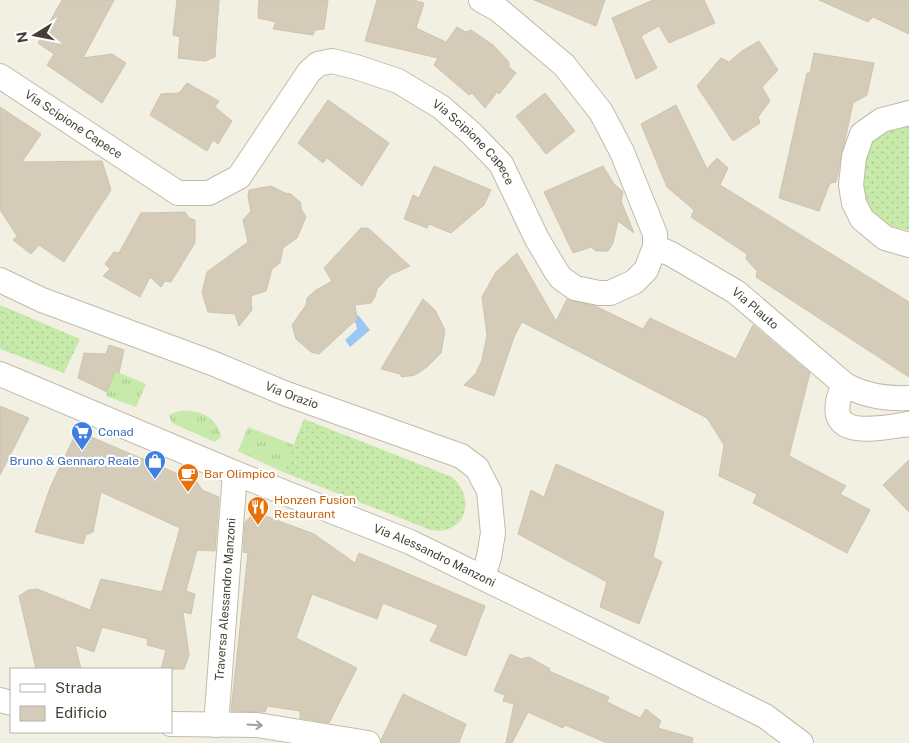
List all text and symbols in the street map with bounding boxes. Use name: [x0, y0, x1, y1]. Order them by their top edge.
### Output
north arrow: [10, 10, 60, 60]
text: N: [13, 30, 31, 44]
street label: Via Scipione Capece: [22, 87, 125, 162]
street label: Via Scipione Capece: [430, 96, 517, 187]
street label: Via Plauto: [729, 285, 782, 332]
street label: Via Orazio: [263, 379, 321, 412]
supermarket icon: Conad: [70, 420, 94, 451]
place label: Conad: [98, 425, 134, 439]
shop icon: Bruno & Gennaro Reale: [143, 449, 167, 480]
place label: Bruno & Gennaro Reale: [10, 454, 139, 468]
cafe icon: Bar Olimpico: [176, 462, 200, 493]
place label: Bar Olimpico: [204, 467, 276, 481]
place label: Honzen Fusion Restaurant: [274, 493, 356, 521]
restaurant icon: Honzen Fusion Restaurant: [246, 495, 270, 526]
street label: Traversa Alessandro Manzoni: [212, 517, 239, 681]
street label: Via Alessandro Manzoni: [371, 521, 498, 590]
legend: [10, 668, 172, 733]
text: Strada: [55, 679, 102, 696]
text: Edificio: [55, 704, 107, 721]
one-way arrow: [247, 721, 263, 730]

